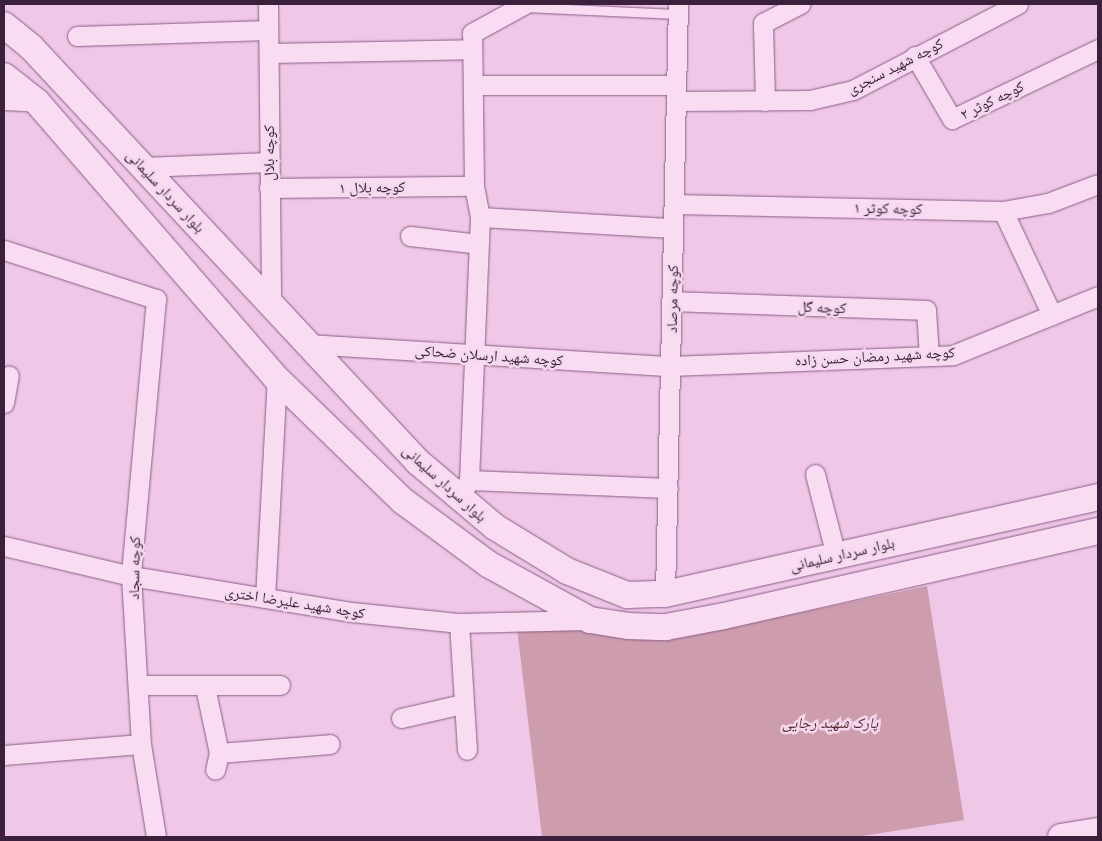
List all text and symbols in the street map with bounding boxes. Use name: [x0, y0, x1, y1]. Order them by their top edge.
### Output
street label: کوچه شهید سنجری: [844, 34, 946, 98]
street label: کوچه کوثر ۲: [957, 77, 1027, 123]
street label: کوچه بلال: [260, 125, 278, 181]
street label: بلوار سردار سلیمانی: [123, 146, 209, 236]
street label: کوچه بلال ۱: [339, 177, 405, 197]
street label: کوچه کوثر ۱: [854, 198, 922, 218]
street label: کوچه مرصاد: [662, 265, 682, 333]
street label: کوچه گل: [797, 297, 847, 317]
street label: کوچه شهید ارسلان ضحاکی: [414, 341, 564, 369]
street label: کوچه شهید رمضان حسن زاده: [795, 343, 955, 369]
street label: بلوار سردار سلیمانی: [399, 441, 491, 525]
street label: بلوار سردار سلیمانی: [788, 533, 896, 575]
street label: کوچه سجاد: [124, 536, 144, 600]
street label: کوچه شهید علیرضا اختری: [224, 582, 366, 622]
park label: پارک شهید رجایی: [782, 714, 878, 732]

